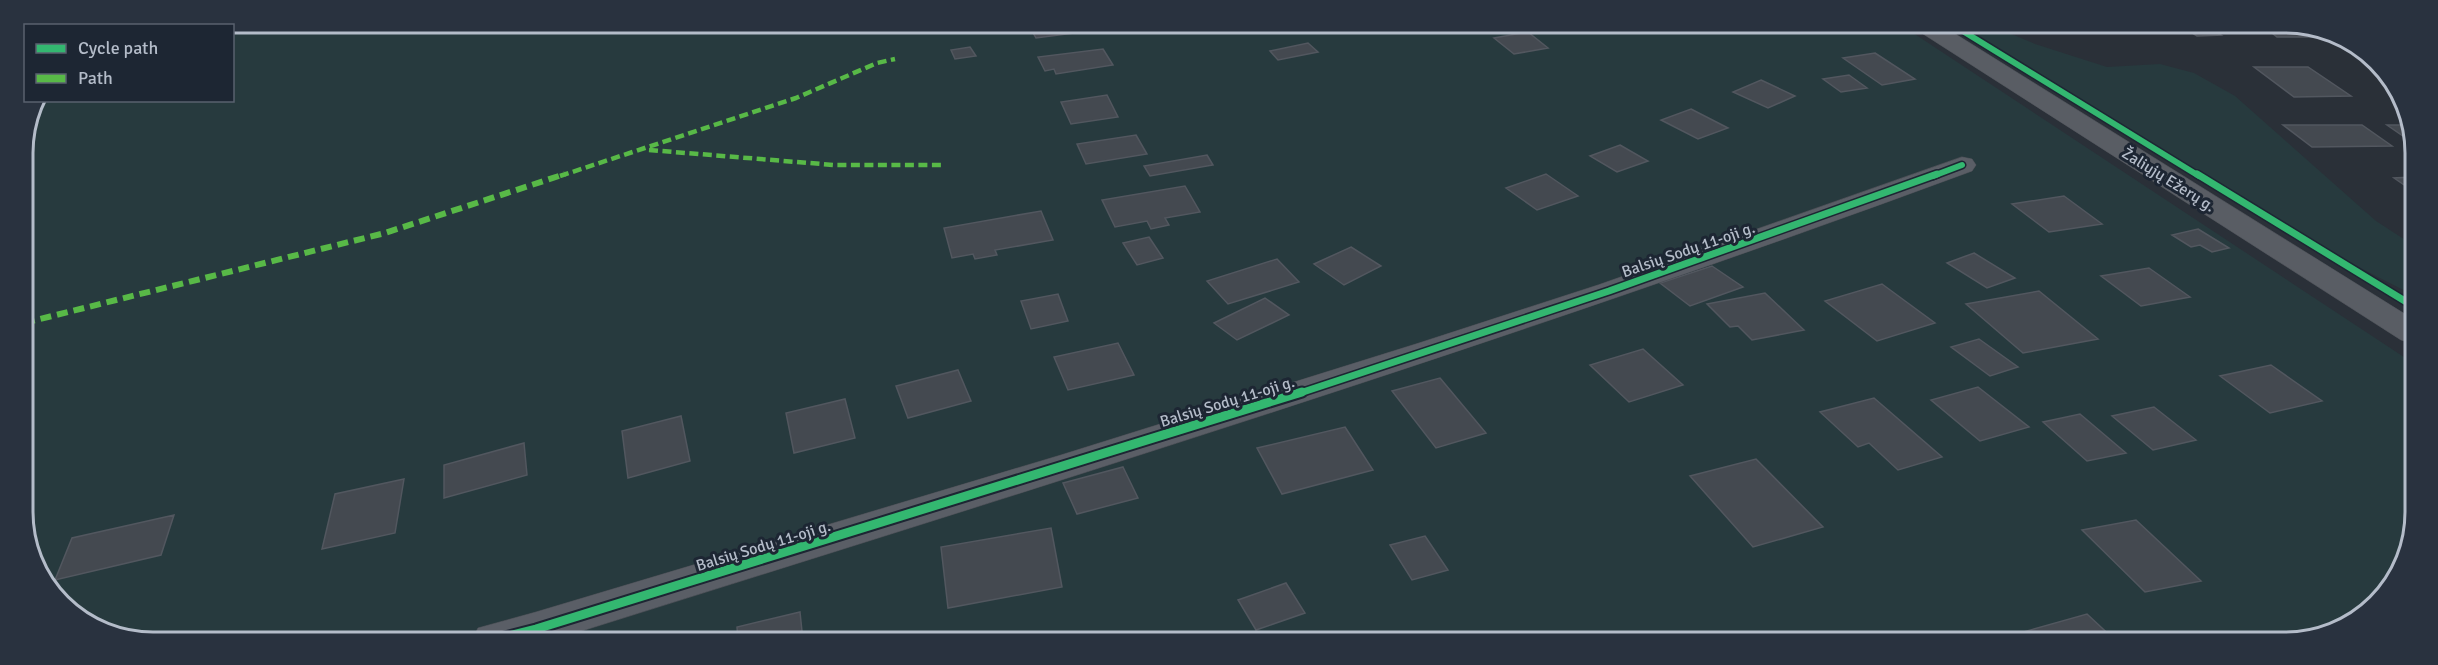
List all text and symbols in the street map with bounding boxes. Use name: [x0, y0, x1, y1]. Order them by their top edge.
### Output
legend: [24, 24, 234, 102]
text: Cycle path: [78, 37, 158, 59]
text: Path: [78, 67, 113, 89]
street label: Žaliųjų Ežerų g.: [2118, 143, 2219, 216]
street label: Balsių Sodų 11-oji g.: [1619, 218, 1758, 282]
street label: Balsių Sodų 11-oji g.: [1158, 372, 1297, 432]
street label: Balsių Sodų 11-oji g.: [694, 516, 833, 576]

